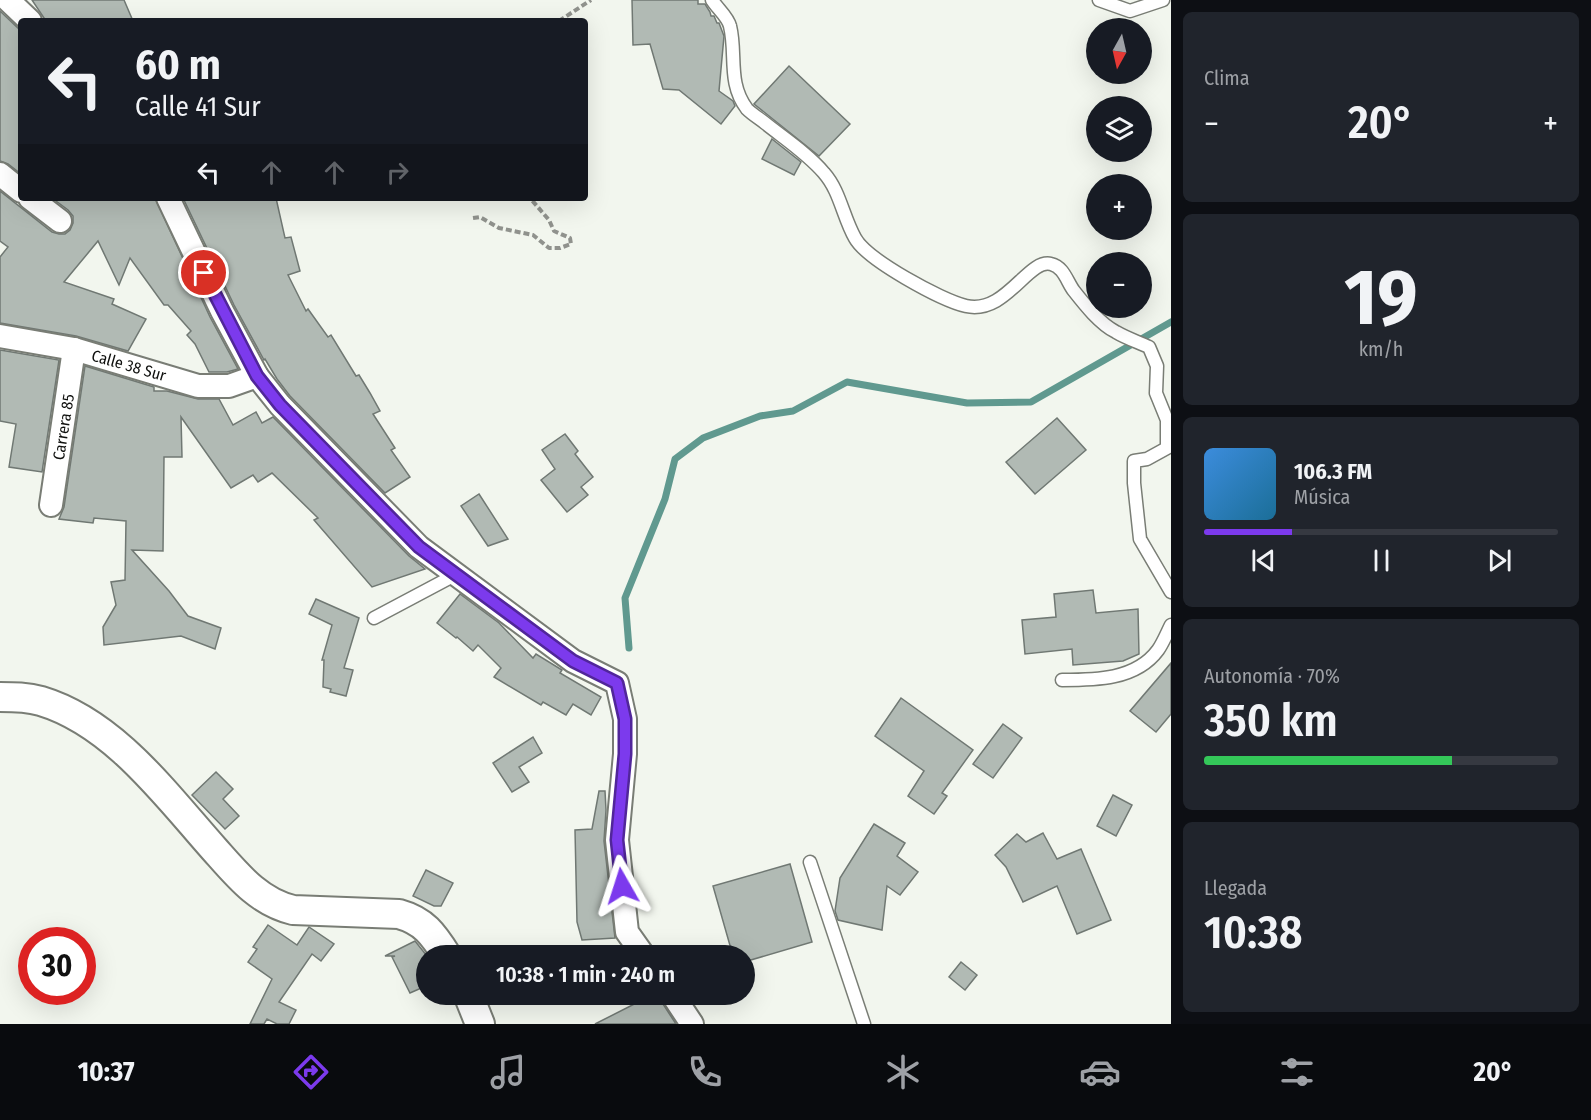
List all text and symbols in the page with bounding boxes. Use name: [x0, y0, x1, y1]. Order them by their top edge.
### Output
north arrow: [1086, 18, 1152, 84]
map controls: [1086, 18, 1152, 318]
text: 60 m: [135, 40, 221, 90]
icon: left: [36, 42, 114, 120]
text: Clima: [1204, 66, 1249, 90]
text: Calle 41 Sur: [135, 91, 261, 123]
button: layers: [1086, 96, 1152, 162]
text: 20°: [1348, 96, 1414, 150]
text: −: [1204, 104, 1219, 144]
text: +: [1543, 104, 1558, 144]
icon: left: [192, 156, 225, 189]
icon: ahead: [255, 156, 288, 189]
icon: ahead: [318, 156, 351, 189]
icon: right: [381, 156, 414, 189]
button: +: [1086, 174, 1152, 240]
pin: [178, 247, 229, 298]
text: 19: [1344, 251, 1418, 345]
button: −: [1086, 252, 1152, 318]
icon: arrive: [187, 256, 220, 289]
text: km/h: [1359, 337, 1403, 361]
street label: Calle 38 Sur: [89, 346, 169, 385]
street label: Carrera 85: [49, 393, 78, 461]
text: 106.3 FM: [1294, 458, 1372, 485]
text: Música: [1294, 485, 1350, 509]
icon: previous: [1247, 544, 1280, 577]
icon: pause: [1365, 544, 1398, 577]
icon: next: [1483, 544, 1516, 577]
text: Autonomía · 70%: [1204, 664, 1340, 688]
text: 350 km: [1204, 694, 1338, 748]
position arrow: [590, 854, 654, 918]
text: Llegada: [1204, 876, 1267, 900]
text: 10:38: [1204, 906, 1302, 960]
speed limit sign: 30: [18, 927, 96, 1005]
text: 10:38 · 1 min · 240 m: [496, 961, 675, 988]
icon: directions: [290, 1051, 332, 1093]
icon: music: [487, 1051, 529, 1093]
icon: phone: [684, 1051, 726, 1093]
icon: climate: [882, 1051, 924, 1093]
icon: car: [1079, 1051, 1121, 1093]
icon: filters: [1276, 1051, 1318, 1093]
text: 10:37: [78, 1056, 135, 1088]
text: 20°: [1473, 1056, 1513, 1088]

